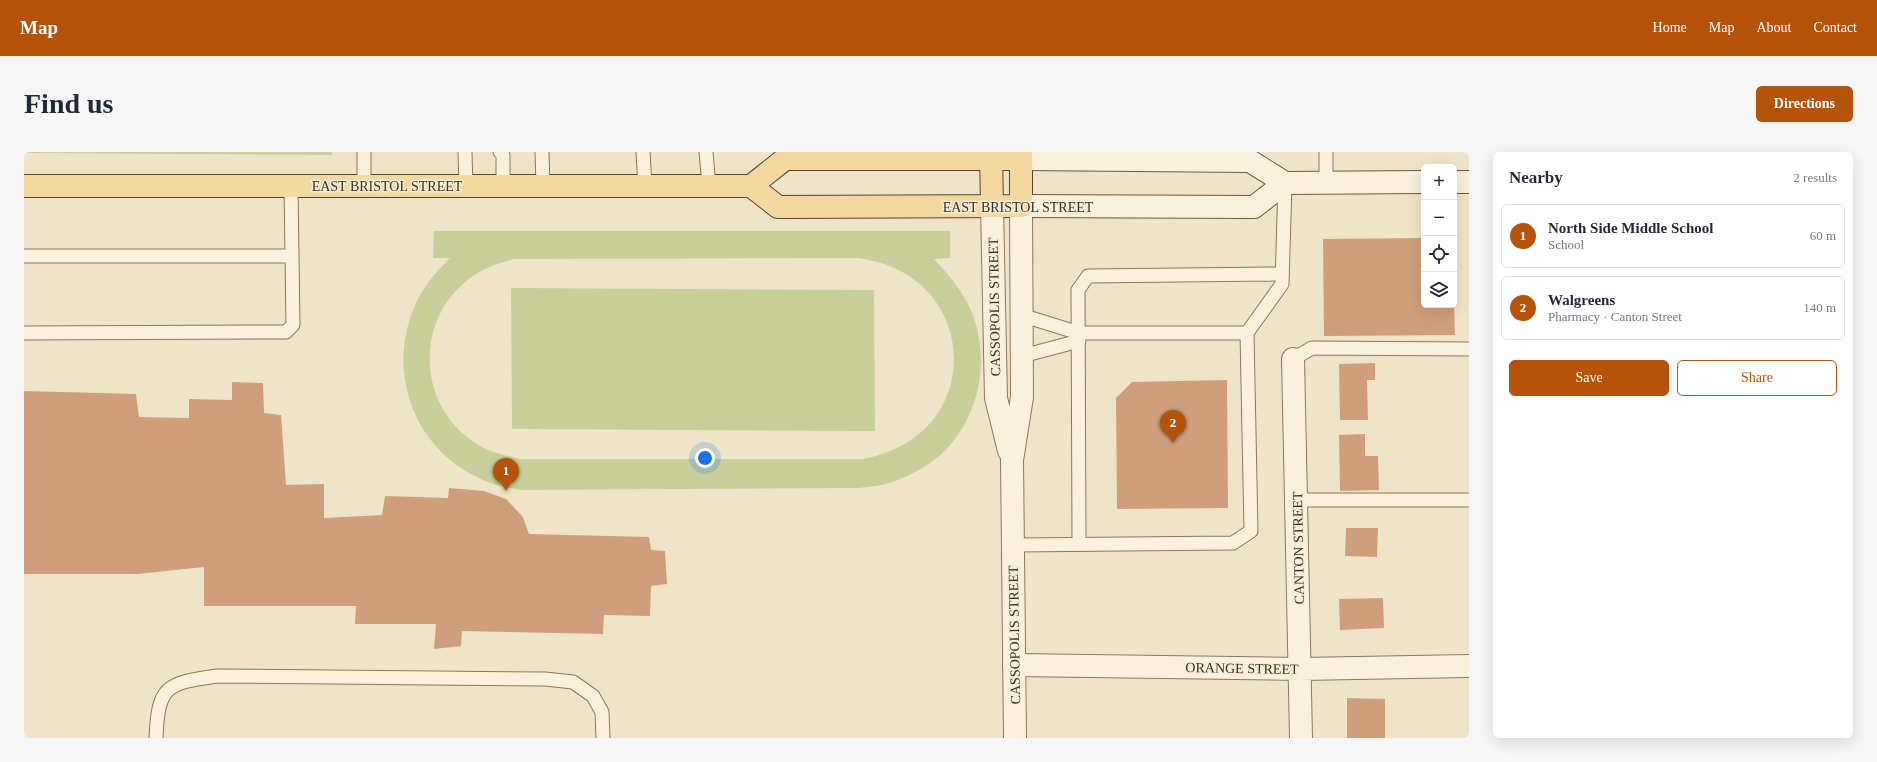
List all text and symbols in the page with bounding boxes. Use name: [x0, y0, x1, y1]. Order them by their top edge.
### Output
text: Map: [20, 17, 58, 38]
text: Home: [1653, 20, 1687, 35]
text: Map: [1709, 20, 1734, 35]
text: About: [1756, 20, 1791, 35]
text: Contact: [1813, 20, 1857, 35]
button: Directions: [1756, 86, 1853, 122]
text: Find us: [24, 88, 114, 119]
map controls: [1421, 164, 1457, 308]
button: +: [1421, 164, 1457, 200]
text: Nearby: [1509, 168, 1563, 187]
text: 2 results: [1793, 170, 1837, 185]
street label: EAST BRISTOL STREET: [312, 179, 463, 194]
street label: EAST BRISTOL STREET: [943, 200, 1094, 215]
button: −: [1421, 200, 1457, 236]
text: North Side Middle School: [1548, 220, 1713, 236]
text: 1: [1520, 228, 1526, 243]
text: 60 m: [1810, 228, 1836, 243]
button: locate: [1421, 236, 1457, 272]
street label: CASSOPOLIS STREET: [986, 237, 1003, 377]
text: School: [1548, 237, 1584, 252]
button: layers: [1421, 272, 1457, 308]
text: Walgreens: [1548, 292, 1615, 308]
text: 2: [1520, 300, 1526, 315]
text: 140 m: [1803, 300, 1836, 315]
text: Pharmacy · Canton Street: [1548, 309, 1682, 324]
button: Save: [1509, 360, 1669, 396]
button: Share: [1677, 360, 1837, 396]
pin: 2: [1160, 410, 1186, 443]
your location: [695, 448, 715, 468]
pin: 1: [493, 458, 519, 491]
street label: CANTON STREET: [1290, 491, 1307, 605]
street label: CASSOPOLIS STREET: [1006, 565, 1023, 705]
street label: ORANGE STREET: [1185, 660, 1299, 677]

